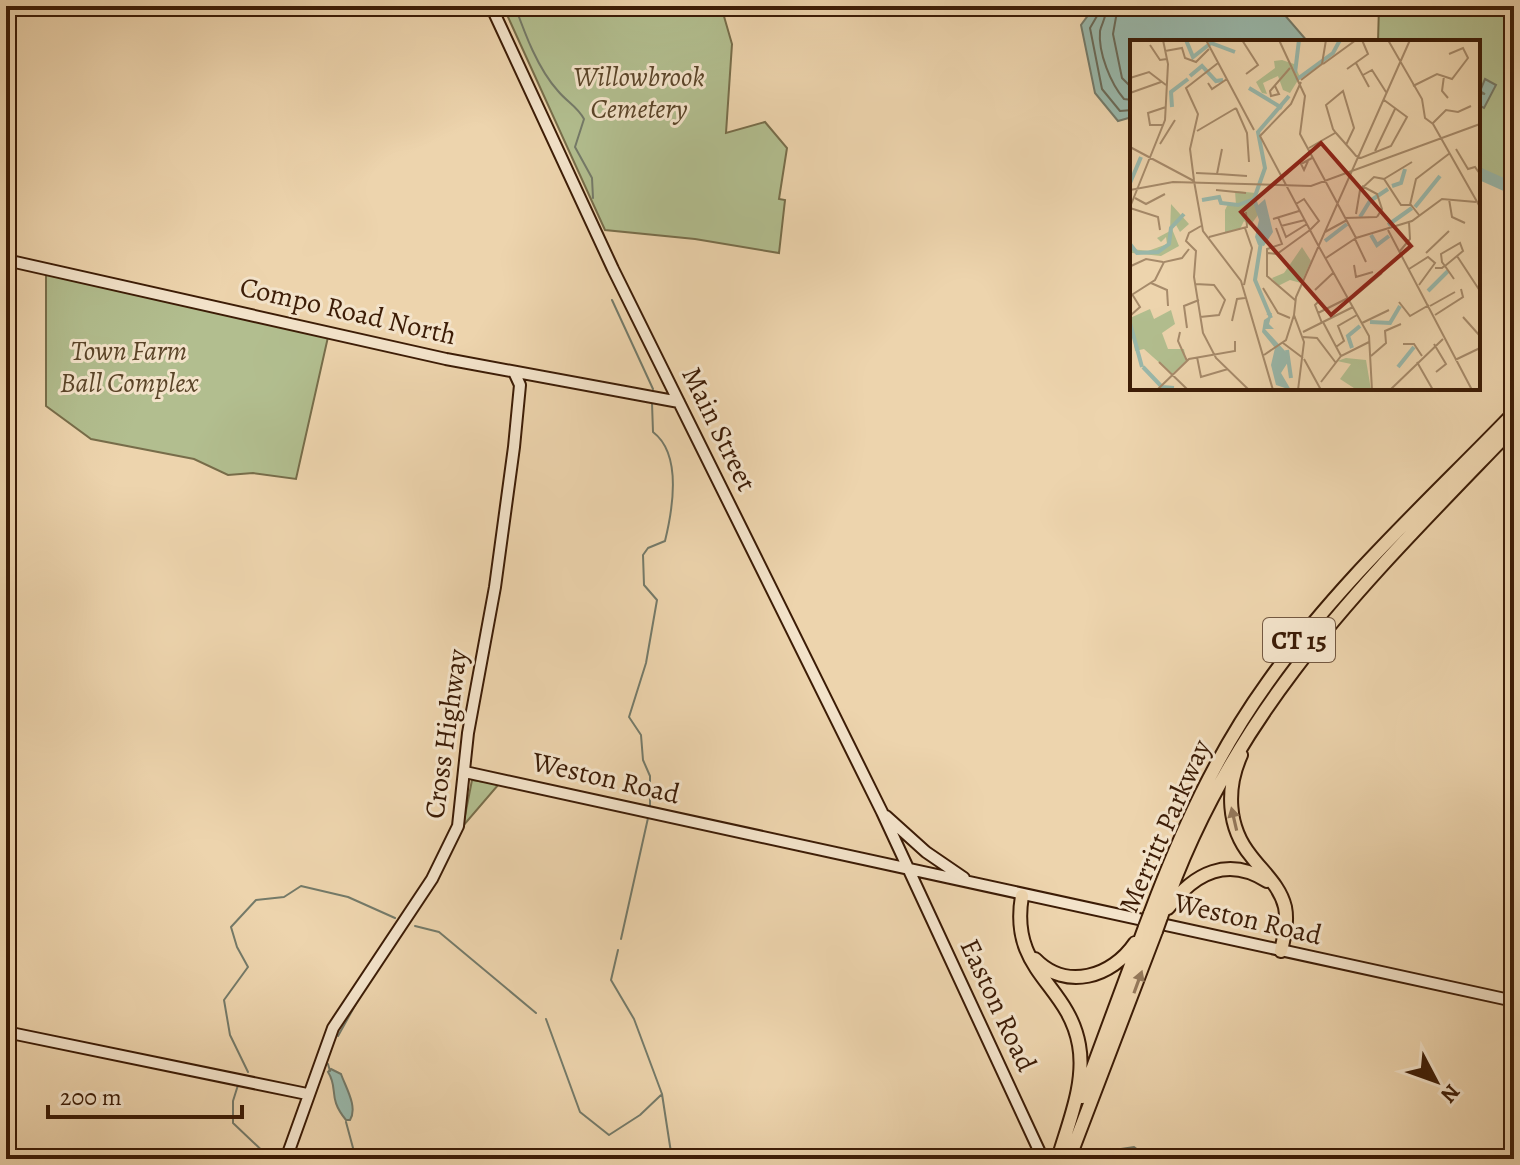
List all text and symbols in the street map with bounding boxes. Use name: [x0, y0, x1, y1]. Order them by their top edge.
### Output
inset map: [1130, 40, 1480, 390]
park label: Willowbrook Cemetery: [573, 58, 705, 128]
street label: Compo Road North: [236, 268, 460, 354]
park label: Town Farm Ball Complex: [60, 332, 199, 402]
street label: Main Street: [673, 360, 765, 498]
road number: CT 15: [1263, 618, 1335, 662]
street label: Cross Highway: [415, 646, 477, 821]
street label: Merritt Parkway: [1110, 733, 1220, 919]
street label: Weston Road: [528, 742, 684, 814]
one-way arrow: [1227, 806, 1240, 831]
street label: Weston Road: [1170, 883, 1326, 955]
street label: Easton Road: [951, 932, 1046, 1079]
one-way arrow: [1132, 970, 1145, 994]
north arrow: [1396, 1041, 1476, 1121]
scale bar: [48, 1069, 242, 1119]
text: N: [1434, 1078, 1467, 1109]
text: 200 m: [60, 1081, 122, 1113]

